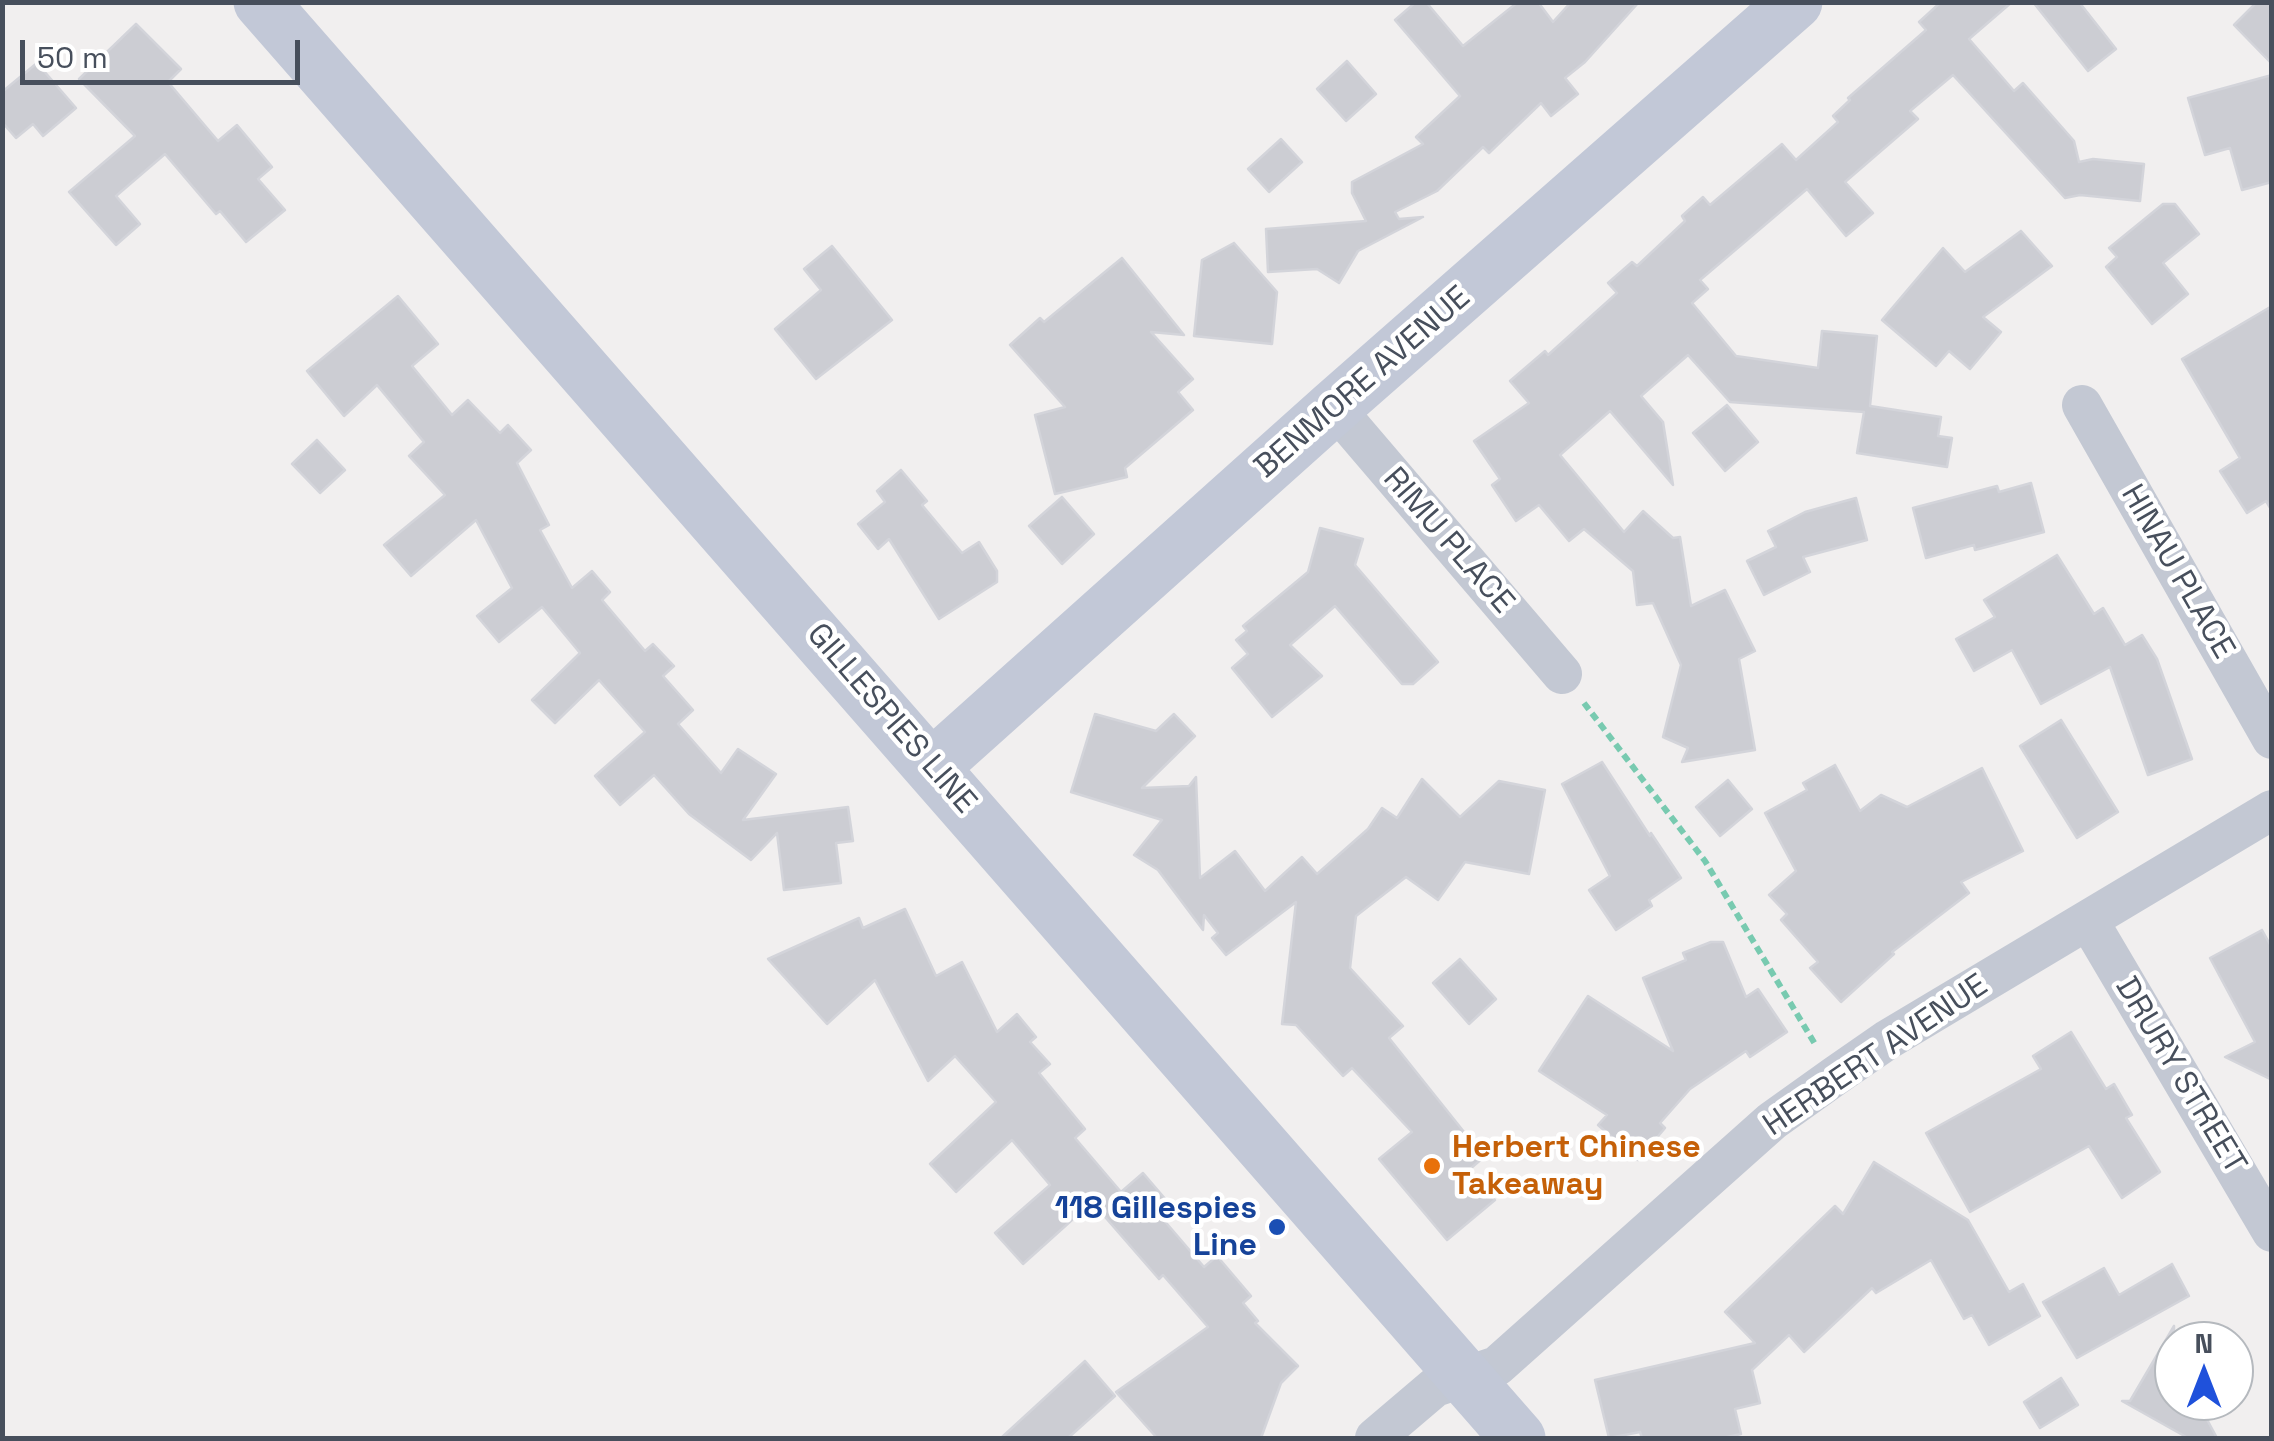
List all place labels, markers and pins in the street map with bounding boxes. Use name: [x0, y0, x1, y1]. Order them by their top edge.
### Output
place label: Herbert Chinese Takeaway: [1452, 1129, 1701, 1204]
marker: Herbert Chinese Takeaway: [1421, 1155, 1443, 1177]
place label: 118 Gillespies Line: [1055, 1190, 1257, 1265]
marker: 118 Gillespies Line: [1266, 1216, 1288, 1238]

